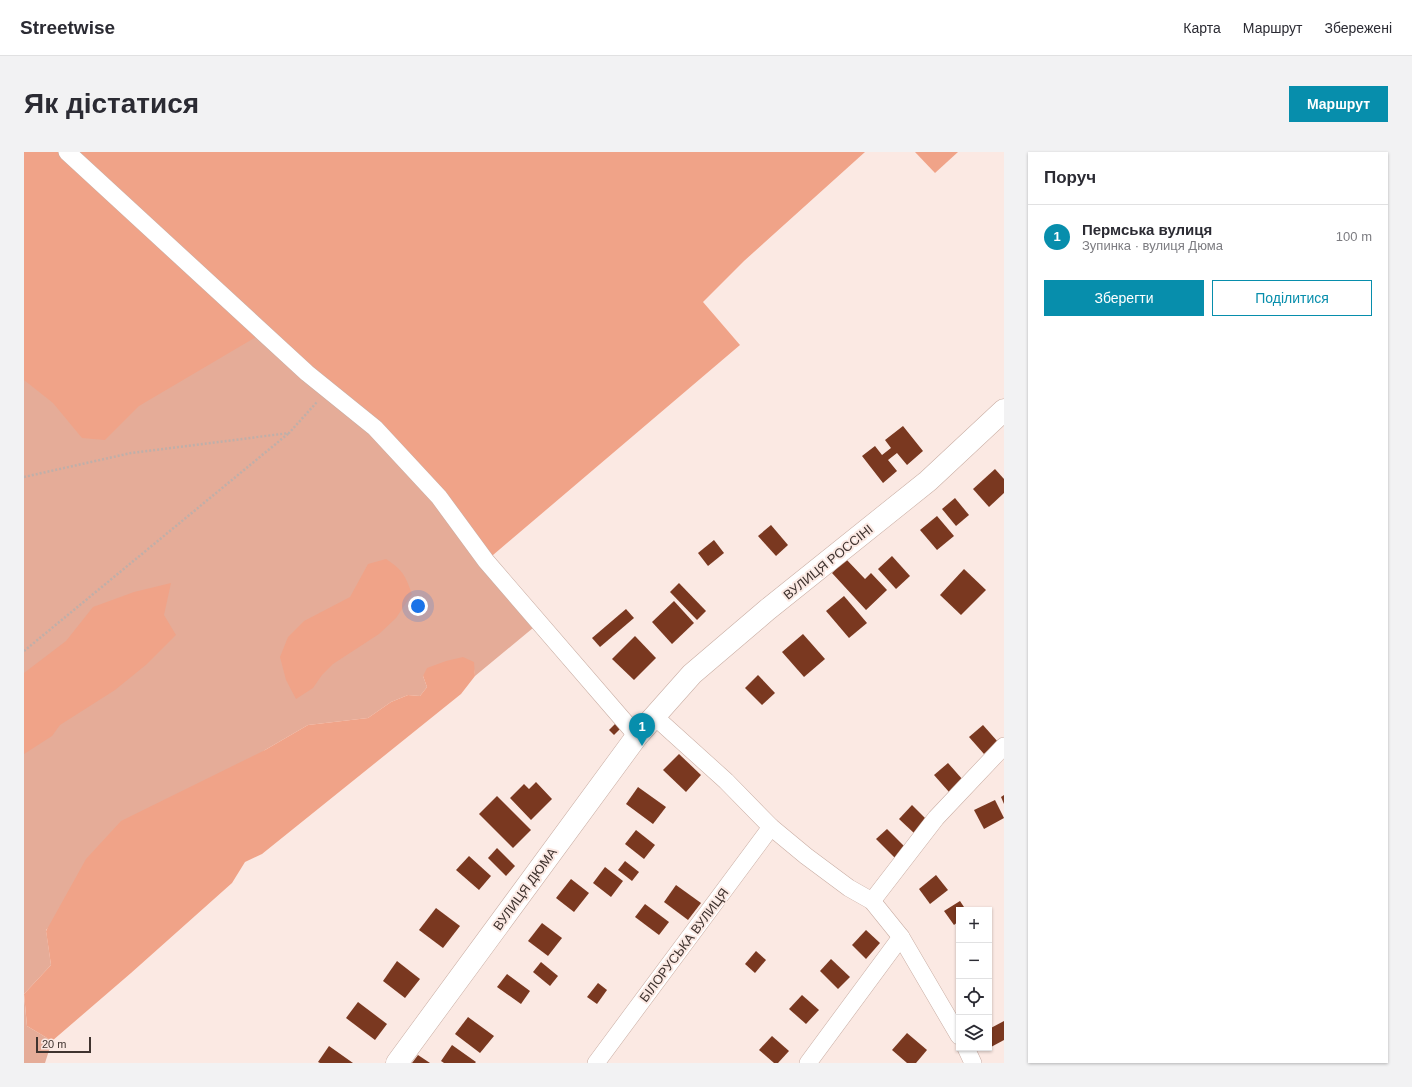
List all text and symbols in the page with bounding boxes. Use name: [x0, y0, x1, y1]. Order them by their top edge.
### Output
text: Streetwise: [20, 17, 115, 38]
text: Карта: [1183, 20, 1221, 36]
text: Маршрут: [1243, 20, 1302, 36]
text: Збережені: [1324, 20, 1392, 36]
button: Маршрут: [1289, 86, 1388, 122]
text: Як дістатися: [24, 88, 199, 119]
text: Поруч: [1044, 168, 1096, 187]
text: Пермська вулиця: [1082, 221, 1212, 238]
text: 1: [1053, 229, 1061, 244]
text: 100 m: [1336, 229, 1372, 244]
text: Зупинка · вулиця Дюма: [1082, 238, 1223, 253]
button: Зберегти: [1044, 280, 1204, 316]
button: Поділитися: [1212, 280, 1372, 316]
street label: ВУЛИЦЯ РОССІНІ: [780, 521, 876, 603]
your location: [408, 596, 428, 616]
pin: 1: [629, 713, 655, 746]
street label: ВУЛИЦЯ ДЮМА: [490, 845, 560, 933]
street label: БІЛОРУСЬКА ВУЛИЦЯ: [636, 885, 732, 1005]
map controls: [956, 907, 992, 1051]
button: +: [956, 907, 992, 943]
button: −: [956, 943, 992, 979]
button: locate: [956, 979, 992, 1015]
button: layers: [956, 1015, 992, 1051]
scale bar: [36, 1035, 91, 1054]
text: 20 m: [42, 1038, 66, 1050]

